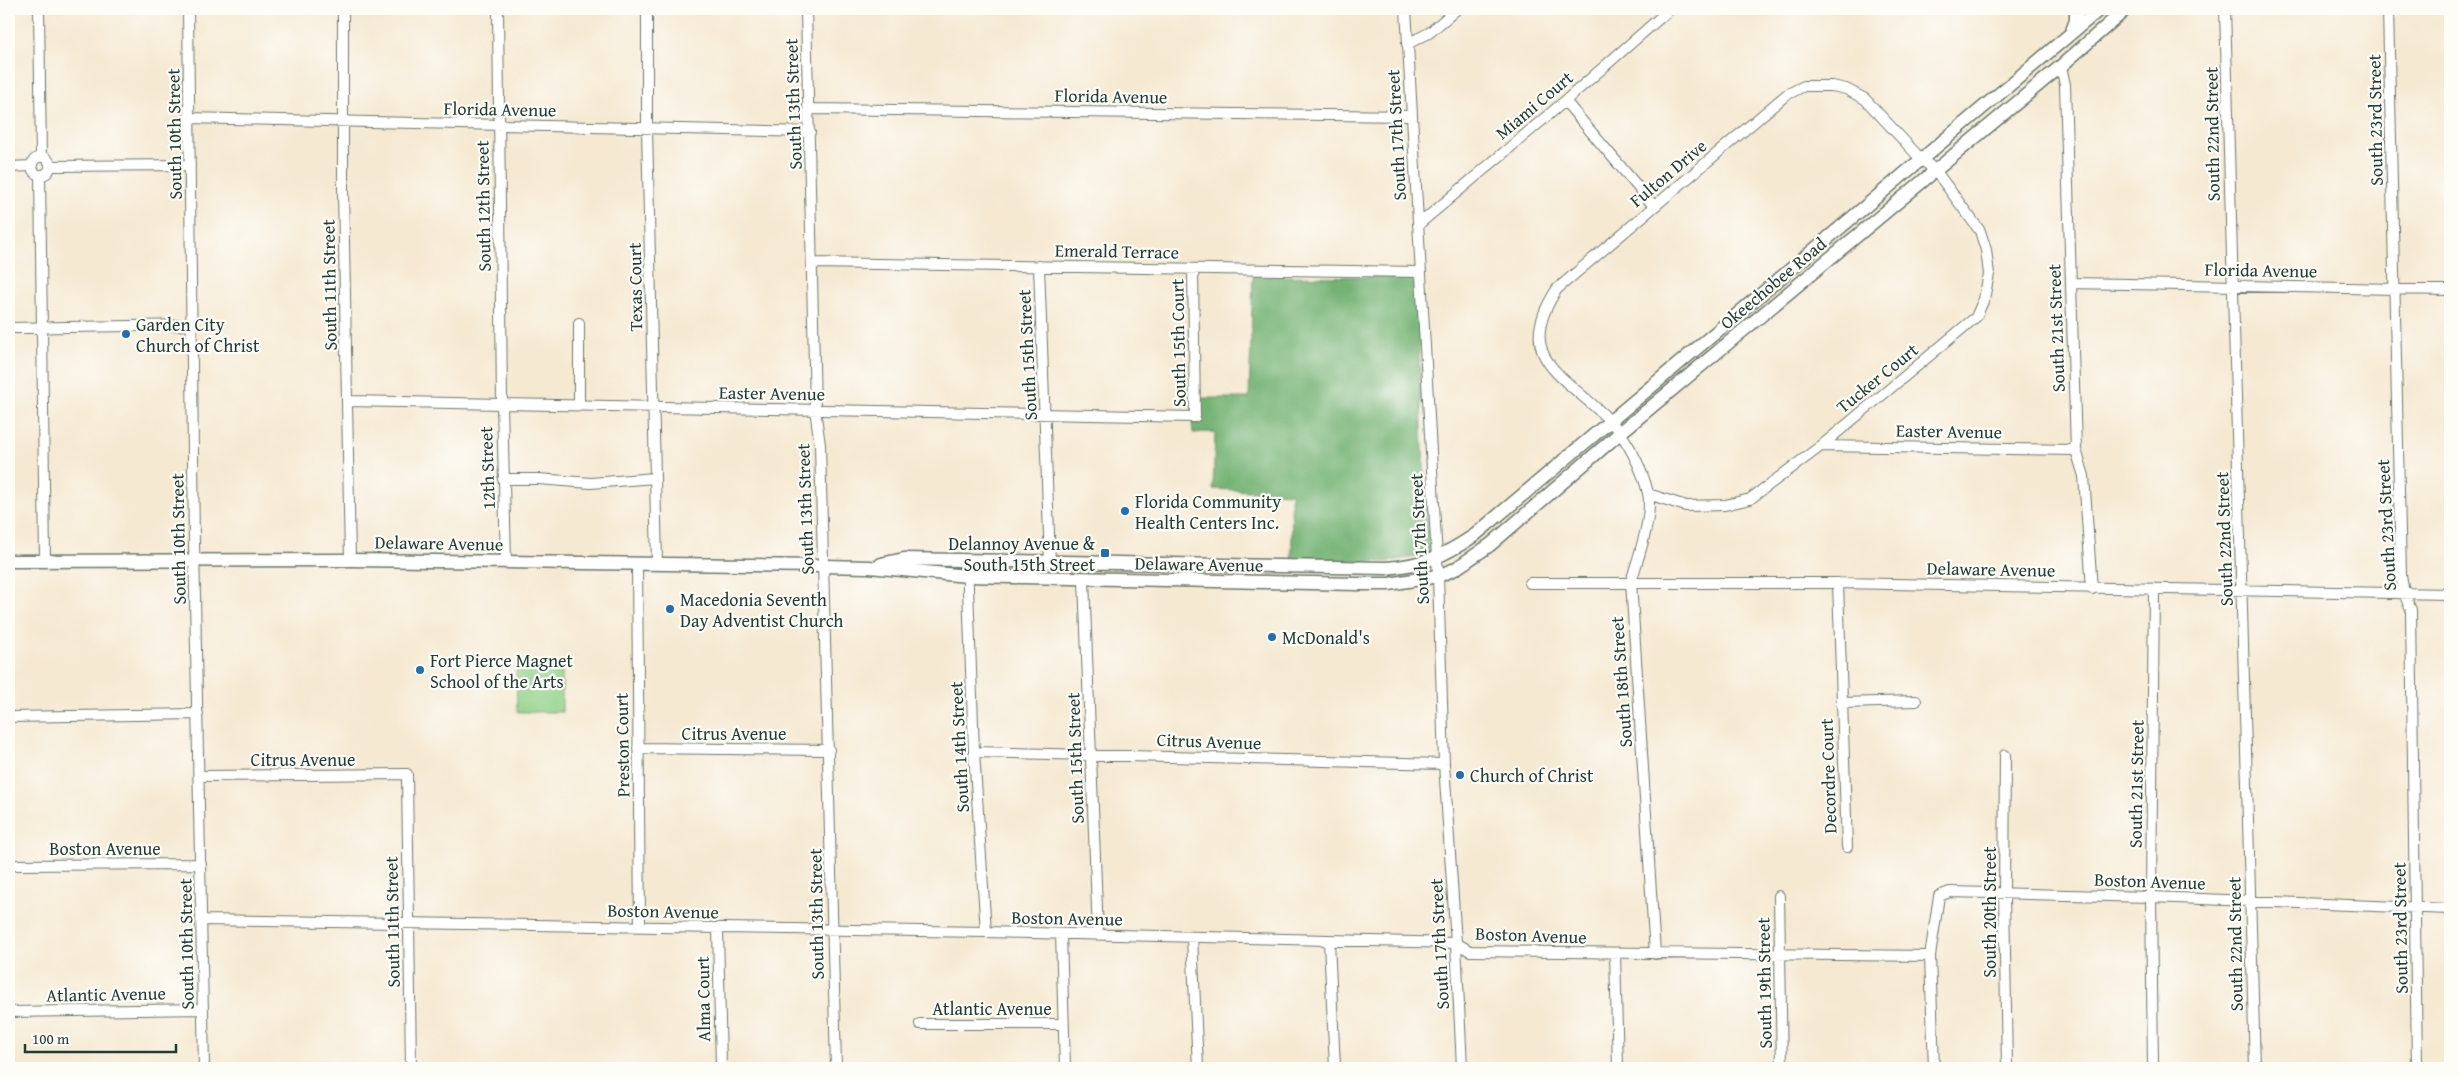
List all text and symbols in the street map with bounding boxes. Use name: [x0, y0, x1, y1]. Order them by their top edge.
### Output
street label: South 13th Street: [777, 37, 809, 170]
street label: South 23rd Street: [2360, 53, 2390, 186]
street label: Miami Court: [1489, 64, 1579, 146]
street label: South 22nd Street: [2197, 66, 2227, 202]
street label: South 10th Street: [159, 67, 189, 200]
street label: South 17th Street: [1379, 68, 1413, 201]
street label: Florida Avenue: [1054, 82, 1168, 110]
street label: Florida Avenue: [443, 95, 557, 123]
street label: Fulton Drive: [1623, 133, 1713, 213]
street label: South 12th Street: [468, 139, 498, 272]
street label: South 11th Street: [314, 218, 344, 351]
street label: Okeechobee Road: [1714, 230, 1832, 336]
street label: Emerald Terrace: [1055, 236, 1179, 266]
street label: Texas Court: [621, 242, 649, 332]
street label: Florida Avenue: [2204, 256, 2318, 284]
street label: South 21st Street: [2040, 263, 2072, 393]
street label: South 15th Court: [1163, 278, 1193, 407]
street label: South 15th Street: [1010, 288, 1044, 421]
place label: Garden City Church of Christ: [136, 311, 260, 359]
marker: Garden City Church of Christ: [120, 328, 132, 340]
street label: Tucker Court: [1830, 336, 1924, 420]
street label: Easter Avenue: [719, 379, 825, 407]
street label: Easter Avenue: [1896, 417, 2002, 445]
street label: 12th Street: [472, 425, 502, 510]
street label: South 13th Street: [789, 442, 821, 575]
street label: South 23rd Street: [2369, 458, 2403, 592]
street label: South 22nd Street: [2208, 471, 2240, 607]
street label: South 10th Street: [163, 472, 193, 605]
street label: South 17th Street: [1402, 472, 1436, 605]
place label: Florida Community Health Centers Inc.: [1135, 488, 1281, 536]
marker: Florida Community Health Centers Inc.: [1119, 505, 1131, 517]
street label: Delaware Avenue: [374, 528, 504, 558]
place label: Delannoy Avenue & South 15th Street: [948, 530, 1096, 578]
marker: Delannoy Avenue & South 15th Street: [1099, 547, 1111, 559]
street label: Delaware Avenue: [1134, 549, 1264, 579]
street label: Delaware Avenue: [1926, 554, 2056, 584]
place label: Macedonia Seventh Day Adventist Church: [680, 586, 843, 634]
marker: Macedonia Seventh Day Adventist Church: [664, 603, 676, 615]
street label: South 18th Street: [1603, 615, 1639, 749]
place label: McDonald's: [1282, 624, 1370, 651]
marker: McDonald's: [1266, 631, 1278, 643]
place label: Fort Pierce Magnet School of the Arts: [430, 647, 573, 695]
marker: Fort Pierce Magnet School of the Arts: [414, 664, 426, 676]
street label: South 14th Street: [942, 680, 976, 813]
street label: South 15th Street: [1059, 691, 1091, 824]
street label: Preston Court: [608, 692, 636, 797]
street label: Decordre Court: [1812, 717, 1844, 834]
street label: South 21st Street: [2121, 719, 2151, 848]
street label: Citrus Avenue: [682, 720, 786, 747]
street label: Citrus Avenue: [1156, 726, 1262, 756]
street label: Citrus Avenue: [251, 746, 355, 773]
place label: Church of Christ: [1470, 762, 1594, 789]
marker: Church of Christ: [1454, 769, 1466, 781]
street label: Boston Avenue: [49, 835, 161, 862]
street label: South 20th Street: [1976, 846, 2003, 978]
street label: South 13th Street: [801, 847, 831, 980]
street label: South 11th Street: [377, 855, 407, 988]
street label: South 23rd Street: [2385, 861, 2415, 994]
street label: Boston Avenue: [2094, 866, 2206, 896]
street label: South 22nd Street: [2220, 876, 2250, 1012]
street label: South 10th Street: [171, 877, 201, 1010]
street label: South 17th Street: [1422, 877, 1456, 1010]
street label: Boston Avenue: [607, 897, 719, 925]
street label: Boston Avenue: [1011, 904, 1123, 932]
street label: South 19th Street: [1749, 916, 1779, 1049]
street label: Boston Avenue: [1475, 920, 1587, 950]
street label: Alma Court: [689, 955, 717, 1042]
street label: Atlantic Avenue: [46, 979, 166, 1009]
street label: Atlantic Avenue: [932, 995, 1052, 1022]
scale bar: [25, 1022, 176, 1054]
text: 100 m: [32, 1028, 70, 1049]

